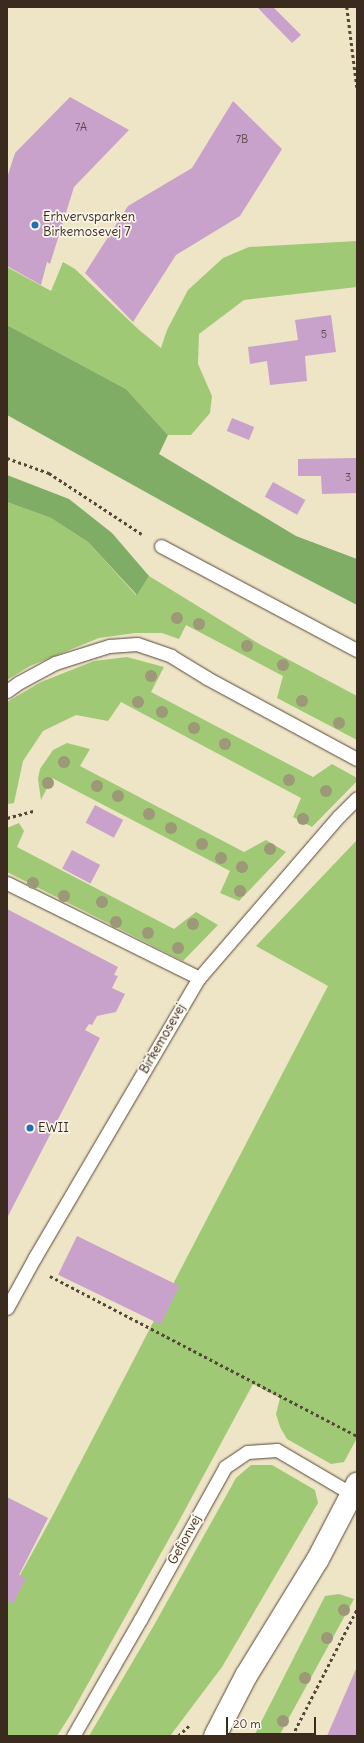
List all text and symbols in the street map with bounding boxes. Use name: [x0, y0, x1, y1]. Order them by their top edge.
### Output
house number: 7A: [75, 120, 87, 134]
house number: 7B: [236, 132, 248, 146]
place label: Erhvervsparken Birkemosevej 7: [43, 210, 135, 241]
marker: Erhvervsparken Birkemosevej 7: [30, 220, 40, 230]
house number: 5: [321, 327, 327, 341]
house number: 3: [345, 470, 351, 484]
street label: Birkemosevej: [137, 1001, 189, 1077]
place label: EWII: [38, 1120, 69, 1136]
marker: EWII: [25, 1123, 35, 1133]
street label: Gefionvej: [165, 1512, 205, 1568]
scale bar: [228, 1709, 318, 1735]
text: 20 m: [233, 1716, 261, 1731]

